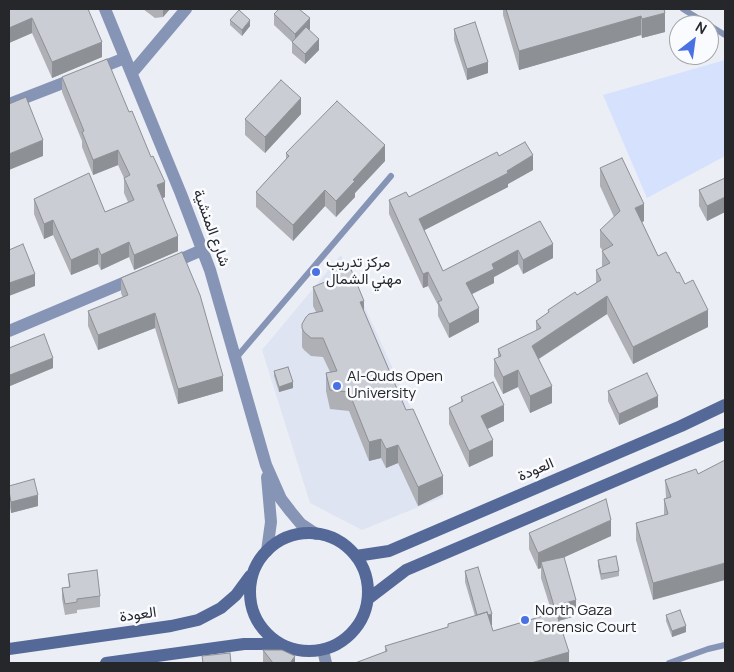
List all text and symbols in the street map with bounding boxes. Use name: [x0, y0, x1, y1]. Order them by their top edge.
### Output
north arrow: [669, 15, 719, 65]
text: N: [692, 17, 710, 38]
street label: شارع المنشية: [189, 187, 233, 269]
place label: مركز تدريب مهني الشمال: [326, 254, 402, 289]
marker: مركز تدريب مهني الشمال: [310, 266, 322, 278]
place label: Al-Quds Open University: [347, 368, 443, 403]
marker: Al-Quds Open University: [331, 380, 343, 392]
street label: العودة: [515, 454, 557, 486]
place label: North Gaza Forensic Court: [535, 602, 637, 637]
street label: العودة: [118, 603, 158, 627]
marker: North Gaza Forensic Court: [519, 614, 531, 626]

